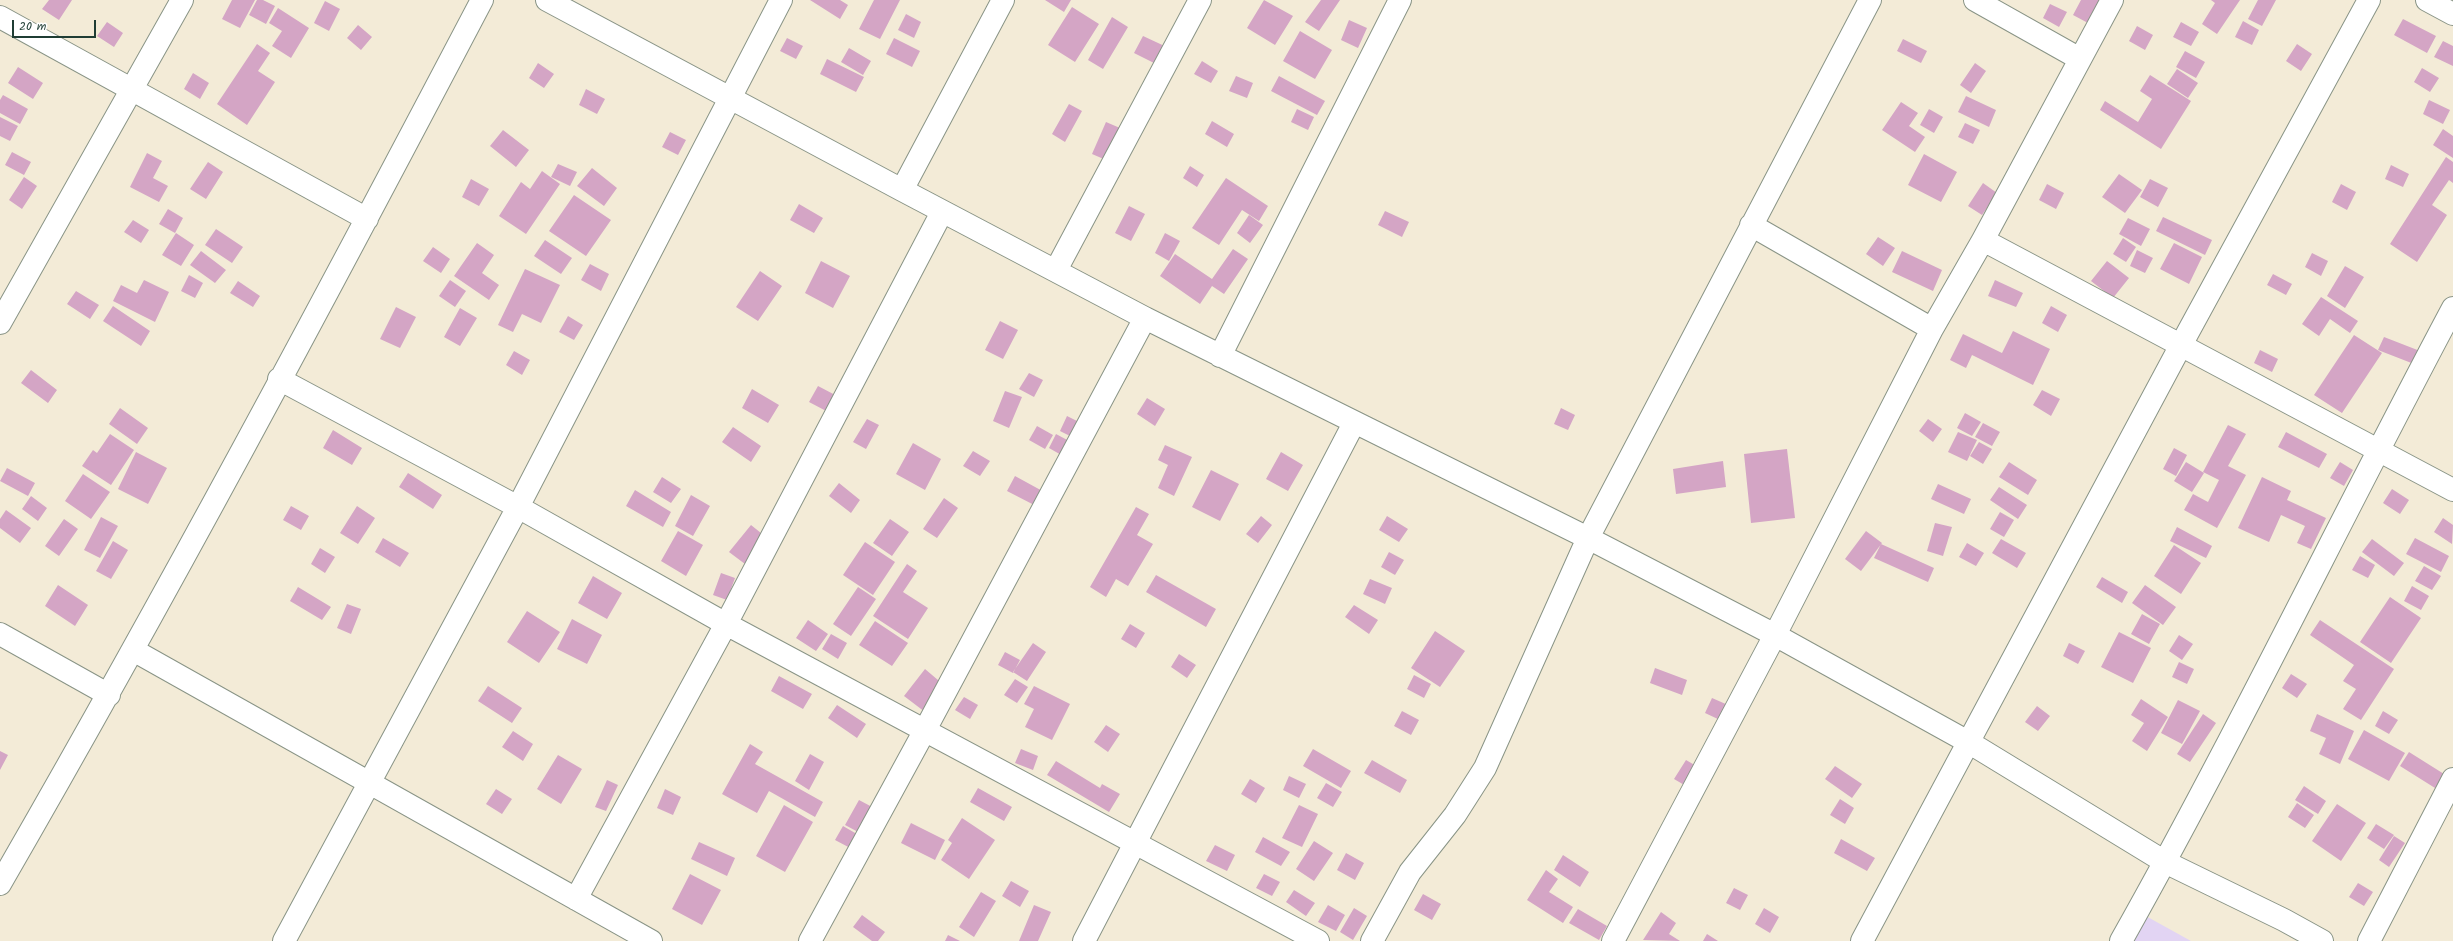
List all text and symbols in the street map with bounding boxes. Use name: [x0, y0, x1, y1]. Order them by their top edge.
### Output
scale bar: [14, 12, 98, 38]
text: 20 m: [19, 17, 46, 36]

